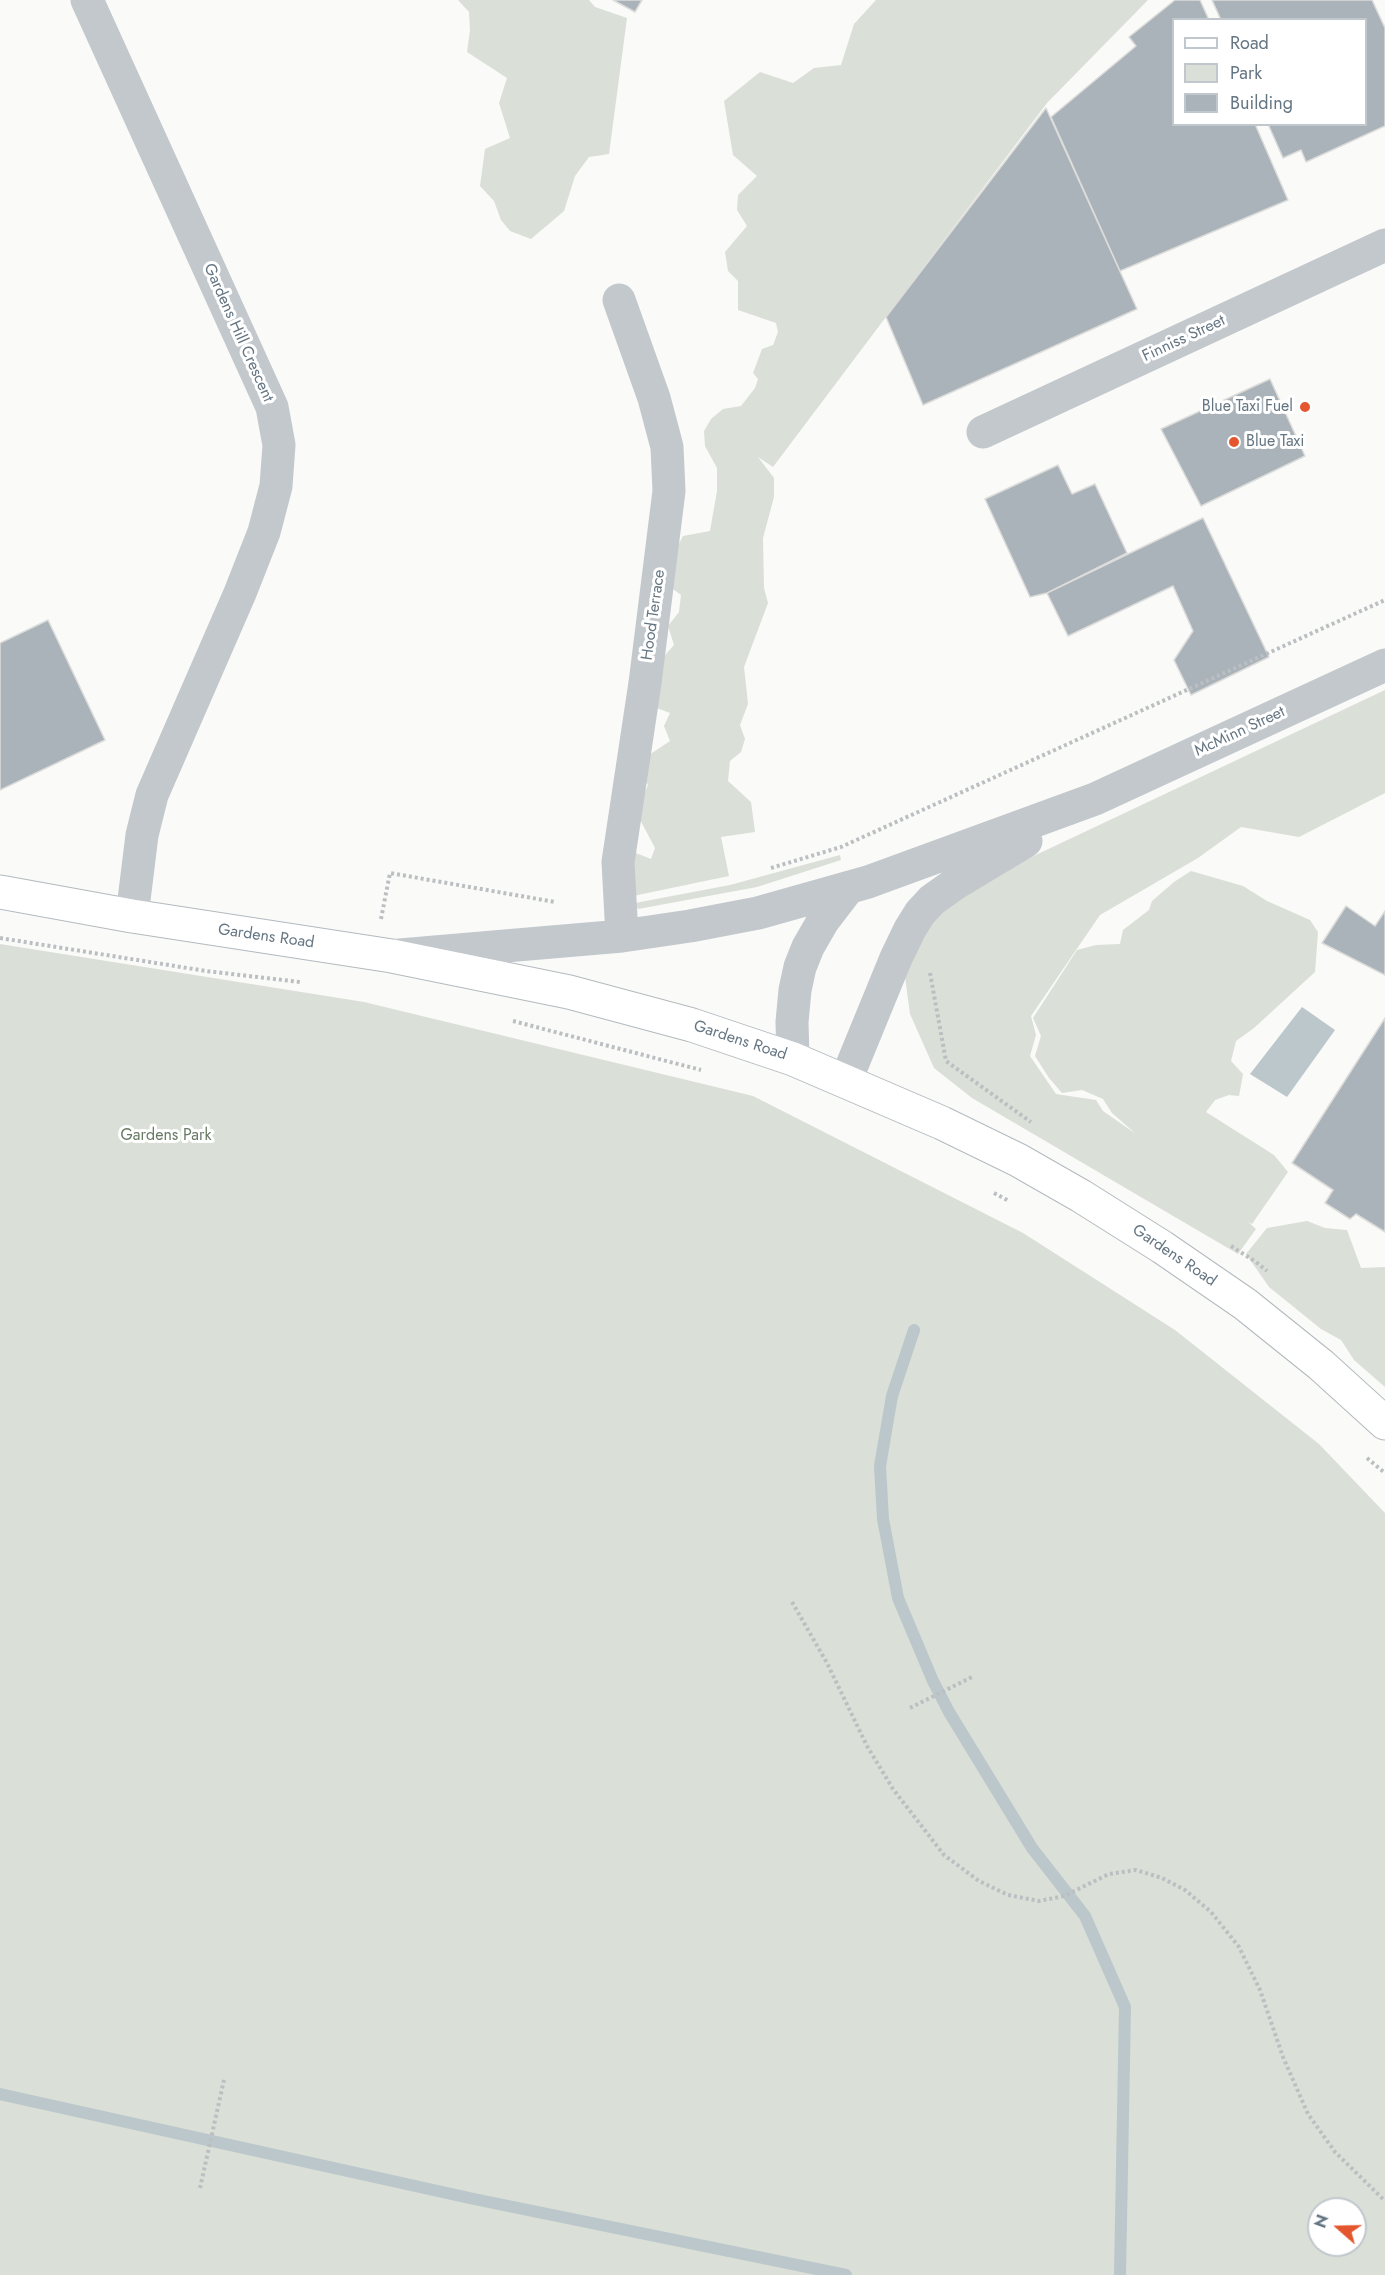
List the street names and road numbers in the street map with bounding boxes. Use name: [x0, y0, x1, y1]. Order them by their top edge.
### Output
street label: Gardens Hill Crescent: [199, 261, 277, 405]
street label: Finniss Street: [1140, 311, 1228, 367]
street label: Hood Terrace: [638, 568, 670, 662]
street label: McMinn Street: [1192, 703, 1288, 761]
street label: Gardens Road: [217, 921, 315, 953]
street label: Gardens Road: [691, 1017, 789, 1065]
street label: Gardens Road: [1128, 1221, 1220, 1291]

